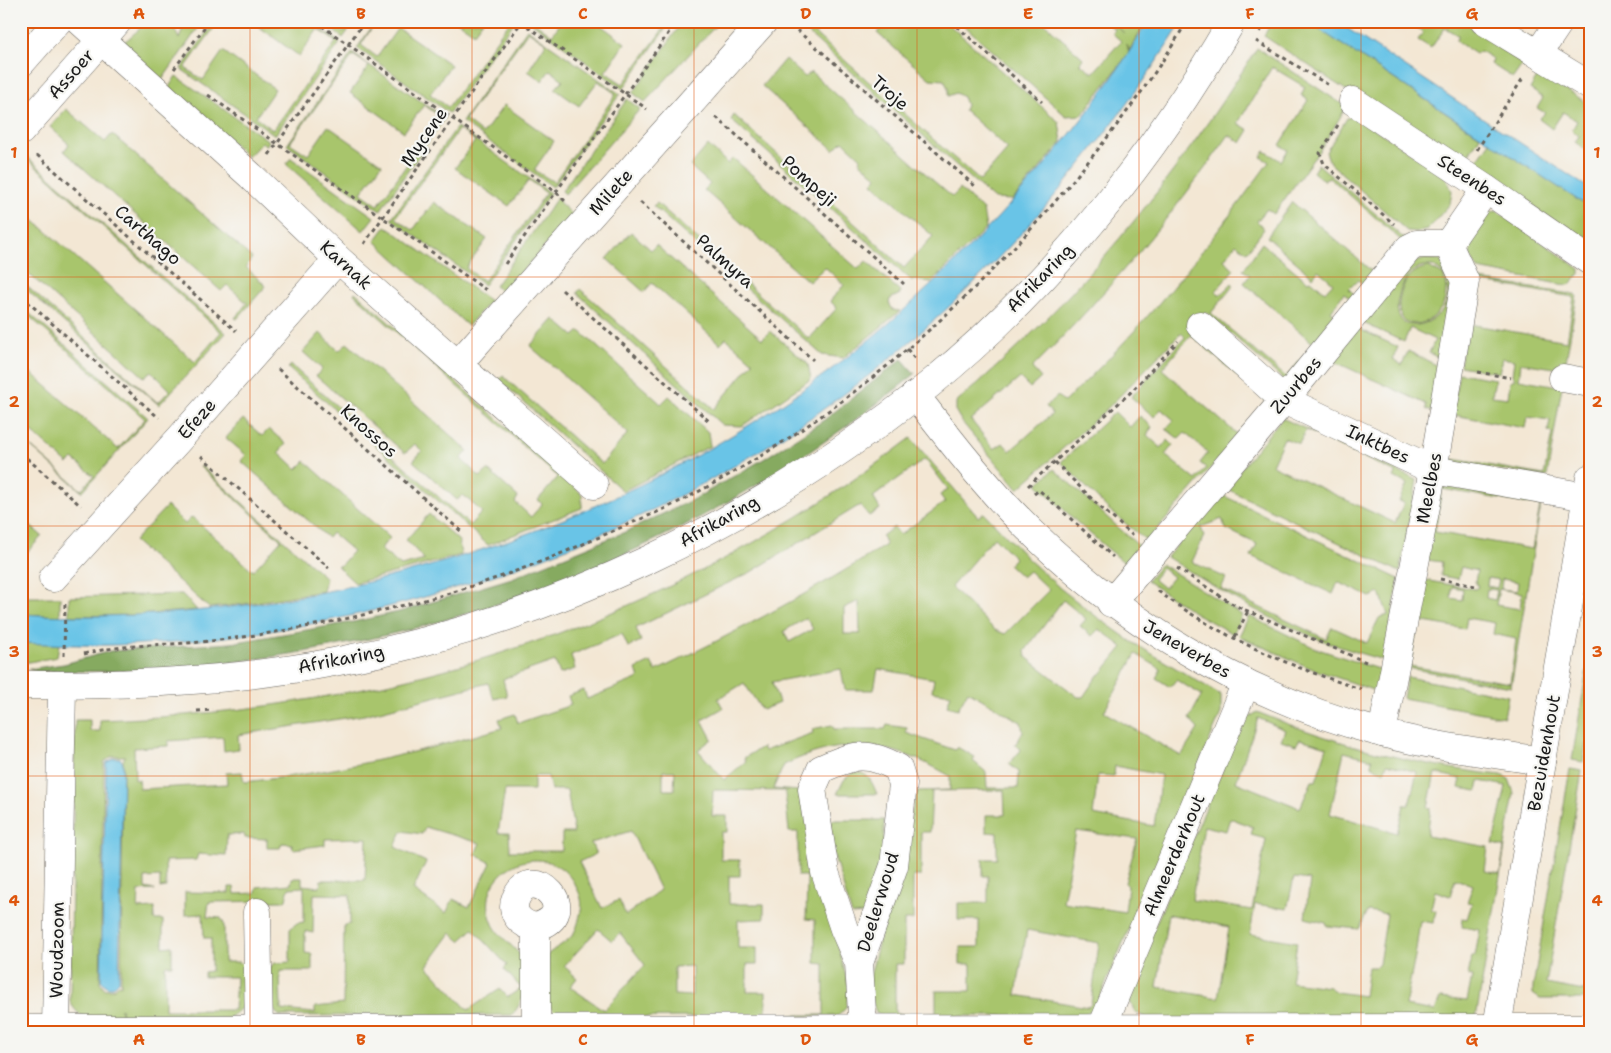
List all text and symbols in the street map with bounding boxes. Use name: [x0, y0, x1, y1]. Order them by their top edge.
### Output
text: A: [133, 3, 145, 24]
text: B: [356, 3, 366, 24]
text: C: [578, 3, 588, 24]
text: D: [800, 3, 812, 24]
text: E: [1023, 3, 1033, 24]
text: F: [1245, 3, 1255, 24]
text: G: [1466, 3, 1479, 24]
street label: Assoer: [42, 44, 100, 104]
street label: Troje: [866, 70, 914, 116]
street label: Mycene: [395, 103, 453, 171]
text: 1: [10, 142, 18, 163]
text: 1: [1593, 142, 1601, 163]
street label: Steenbes: [1433, 149, 1511, 211]
street label: Pompeji: [776, 150, 842, 212]
street label: Milete: [584, 164, 638, 220]
street label: Carthago: [110, 199, 186, 271]
street label: Palmyra: [691, 229, 759, 293]
street label: Karnak: [315, 235, 377, 295]
street label: Afrikaring: [1001, 238, 1079, 318]
street label: Zuurbes: [1265, 351, 1327, 419]
text: 2: [8, 391, 20, 412]
text: 2: [1591, 391, 1603, 412]
street label: Efeze: [173, 393, 221, 445]
street label: Knossos: [335, 399, 403, 463]
street label: Inktbes: [1342, 419, 1414, 469]
street label: Meelbes: [1410, 450, 1448, 526]
street label: Afrikaring: [675, 489, 763, 553]
street label: Jeneverbes: [1139, 614, 1235, 684]
street label: Afrikaring: [296, 639, 386, 679]
text: 3: [8, 641, 20, 662]
text: 3: [1591, 641, 1603, 662]
street label: Bezuidenhout: [1522, 693, 1566, 813]
street label: Almeerderhout: [1137, 790, 1211, 920]
street label: Deelerwoud: [851, 849, 905, 955]
text: 4: [8, 890, 20, 911]
text: 4: [1591, 890, 1603, 911]
street label: Woudzoom: [44, 902, 70, 998]
text: A: [133, 1029, 145, 1050]
text: B: [356, 1029, 366, 1050]
text: C: [578, 1029, 588, 1050]
text: D: [800, 1029, 812, 1050]
text: E: [1023, 1029, 1033, 1050]
text: F: [1245, 1029, 1255, 1050]
text: G: [1466, 1029, 1479, 1050]

